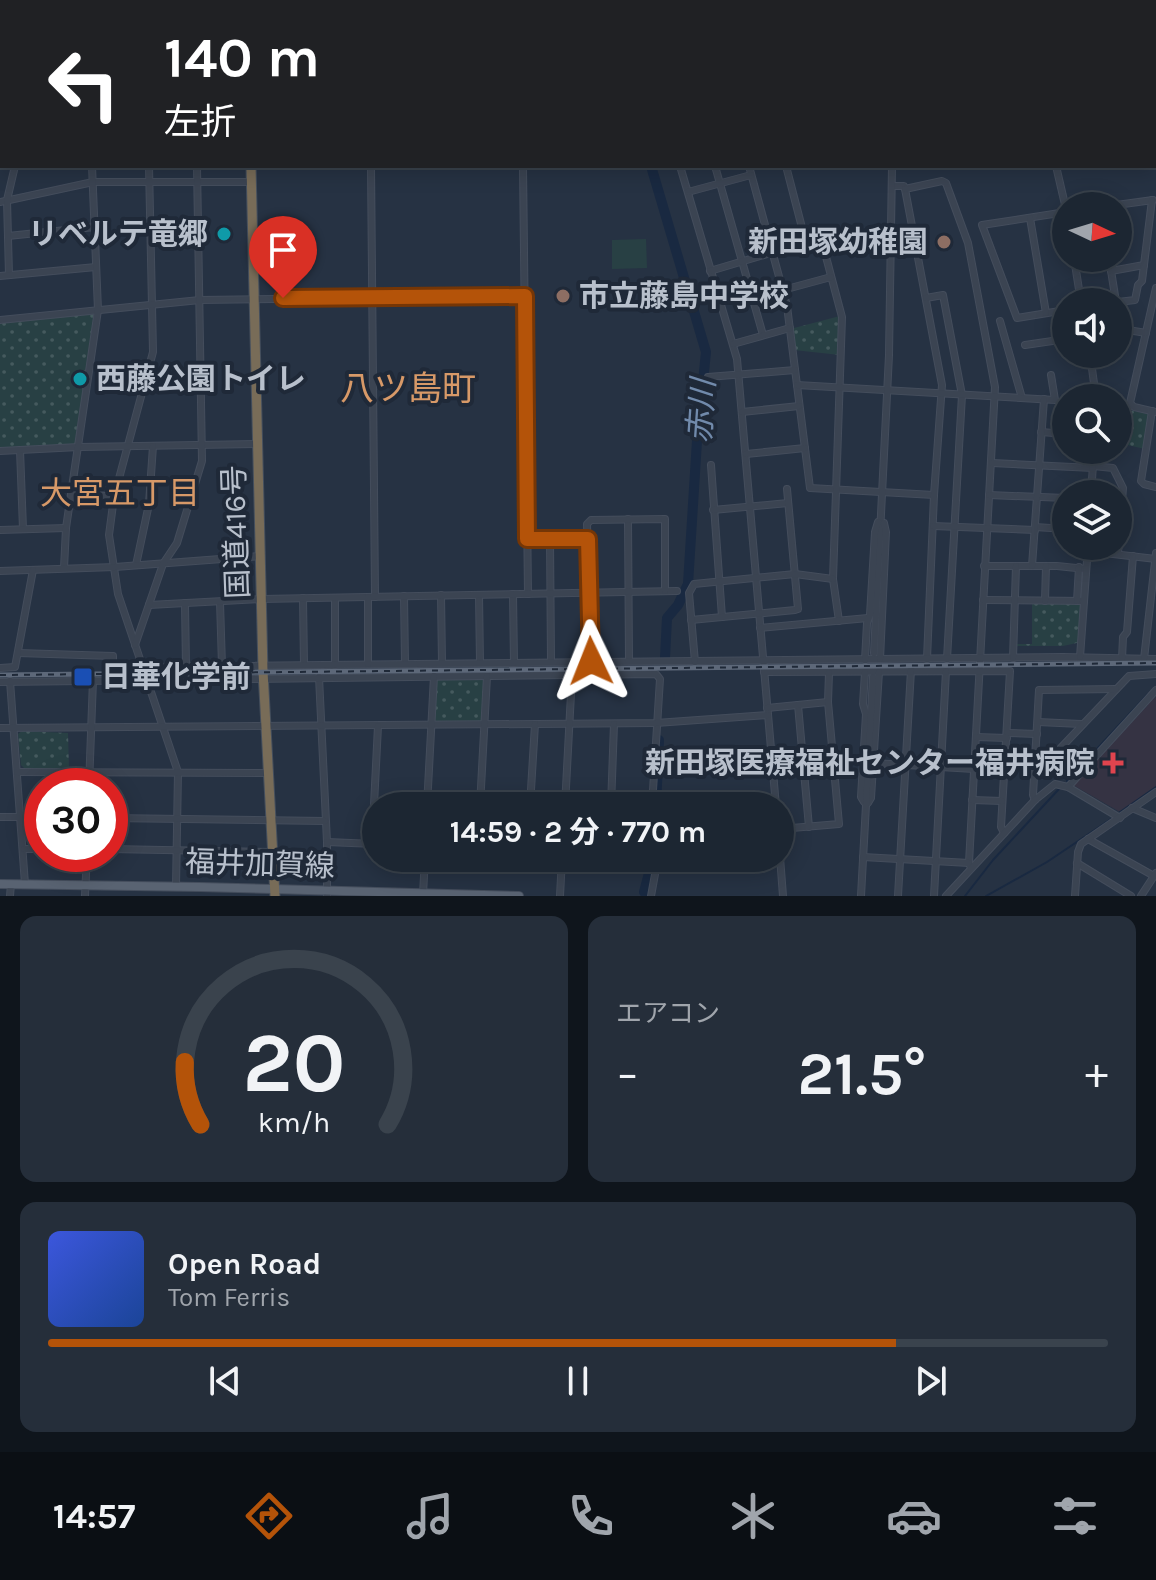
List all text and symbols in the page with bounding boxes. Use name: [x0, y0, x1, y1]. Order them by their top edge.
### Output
text: 140 m: [164, 25, 320, 90]
icon: left: [32, 32, 136, 136]
text: 左折: [164, 101, 236, 143]
north arrow: [1052, 192, 1132, 272]
map controls: [1052, 192, 1132, 560]
place label: リベルテ竜郷: [28, 216, 208, 252]
pin: [249, 216, 317, 298]
place label: 新田塚幼稚園: [748, 224, 928, 260]
marker: リベルテ竜郷: [215, 225, 233, 243]
icon: arrive: [261, 228, 305, 272]
marker: 新田塚幼稚園: [935, 233, 953, 251]
place label: 市立藤島中学校: [579, 278, 789, 314]
marker: 市立藤島中学校: [554, 287, 572, 305]
button: sound: [1052, 288, 1132, 368]
place label: 西藤公園トイレ: [96, 361, 306, 397]
district label: 八ツ島町: [340, 369, 476, 409]
marker: 西藤公園トイレ: [71, 370, 89, 388]
water label: 赤川: [681, 375, 722, 444]
button: search: [1052, 384, 1132, 464]
street label: 国道416号: [216, 464, 256, 600]
district label: 大宮五丁目: [40, 475, 200, 512]
button: layers: [1052, 480, 1132, 560]
position arrow: [549, 619, 633, 703]
place label: 日華化学前: [101, 659, 251, 695]
marker: 日華化学前: [72, 666, 94, 688]
place label: 新田塚医療福祉センター福井病院: [645, 745, 1095, 781]
marker: 新田塚医療福祉センター福井病院: [1102, 752, 1124, 774]
speed limit sign: 30: [24, 768, 128, 872]
text: 14:59 · 2 分 · 770 m: [450, 814, 706, 850]
street label: 福井加賀線: [184, 843, 336, 885]
text: エアコン: [616, 998, 720, 1029]
text: 20: [243, 1015, 345, 1112]
text: 21.5°: [798, 1039, 926, 1109]
text: −: [616, 1048, 639, 1099]
text: +: [1085, 1048, 1108, 1099]
text: km/h: [258, 1106, 330, 1139]
text: Open Road: [168, 1246, 321, 1282]
text: Tom Ferris: [168, 1282, 290, 1313]
icon: previous: [203, 1359, 247, 1403]
icon: pause: [556, 1359, 600, 1403]
icon: next: [909, 1359, 953, 1403]
icon: directions: [241, 1488, 297, 1544]
icon: music: [402, 1488, 458, 1544]
icon: phone: [563, 1488, 619, 1544]
icon: climate: [725, 1488, 781, 1544]
icon: car: [886, 1488, 942, 1544]
icon: filters: [1047, 1488, 1103, 1544]
text: 14:57: [53, 1495, 135, 1537]

